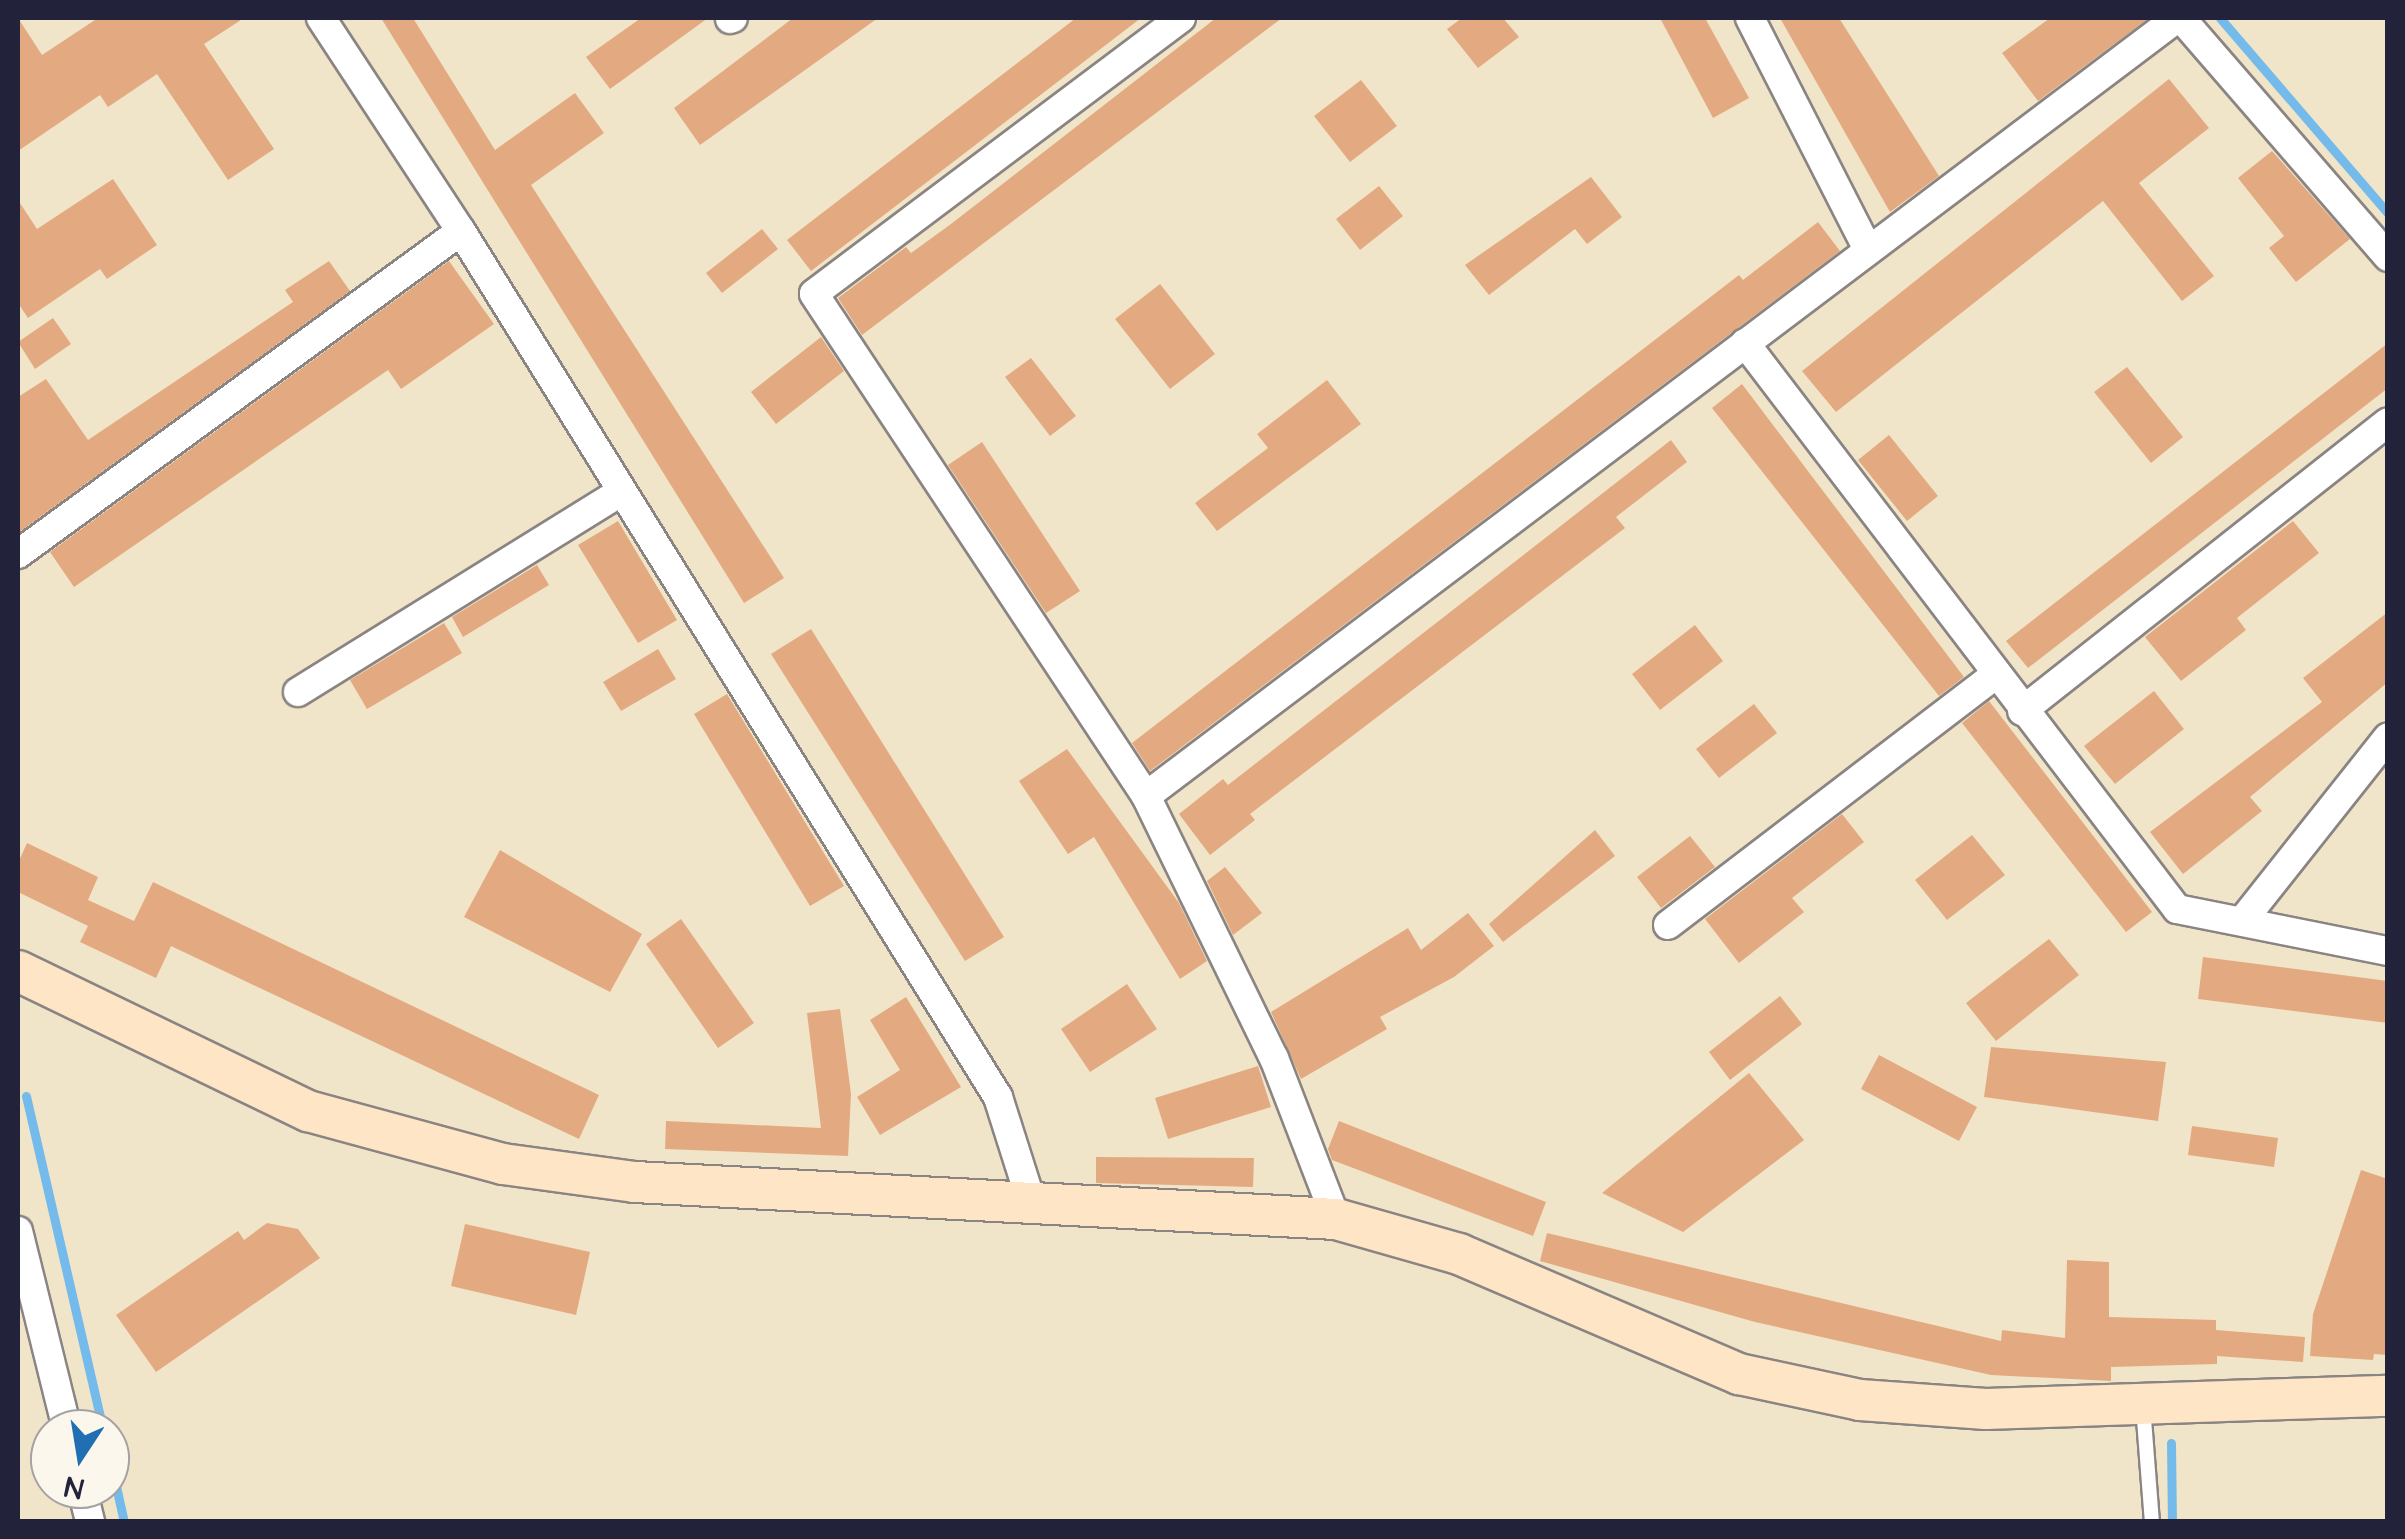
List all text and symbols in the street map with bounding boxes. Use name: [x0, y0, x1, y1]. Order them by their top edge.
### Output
north arrow: [30, 1409, 130, 1509]
text: N: [61, 1466, 87, 1508]

